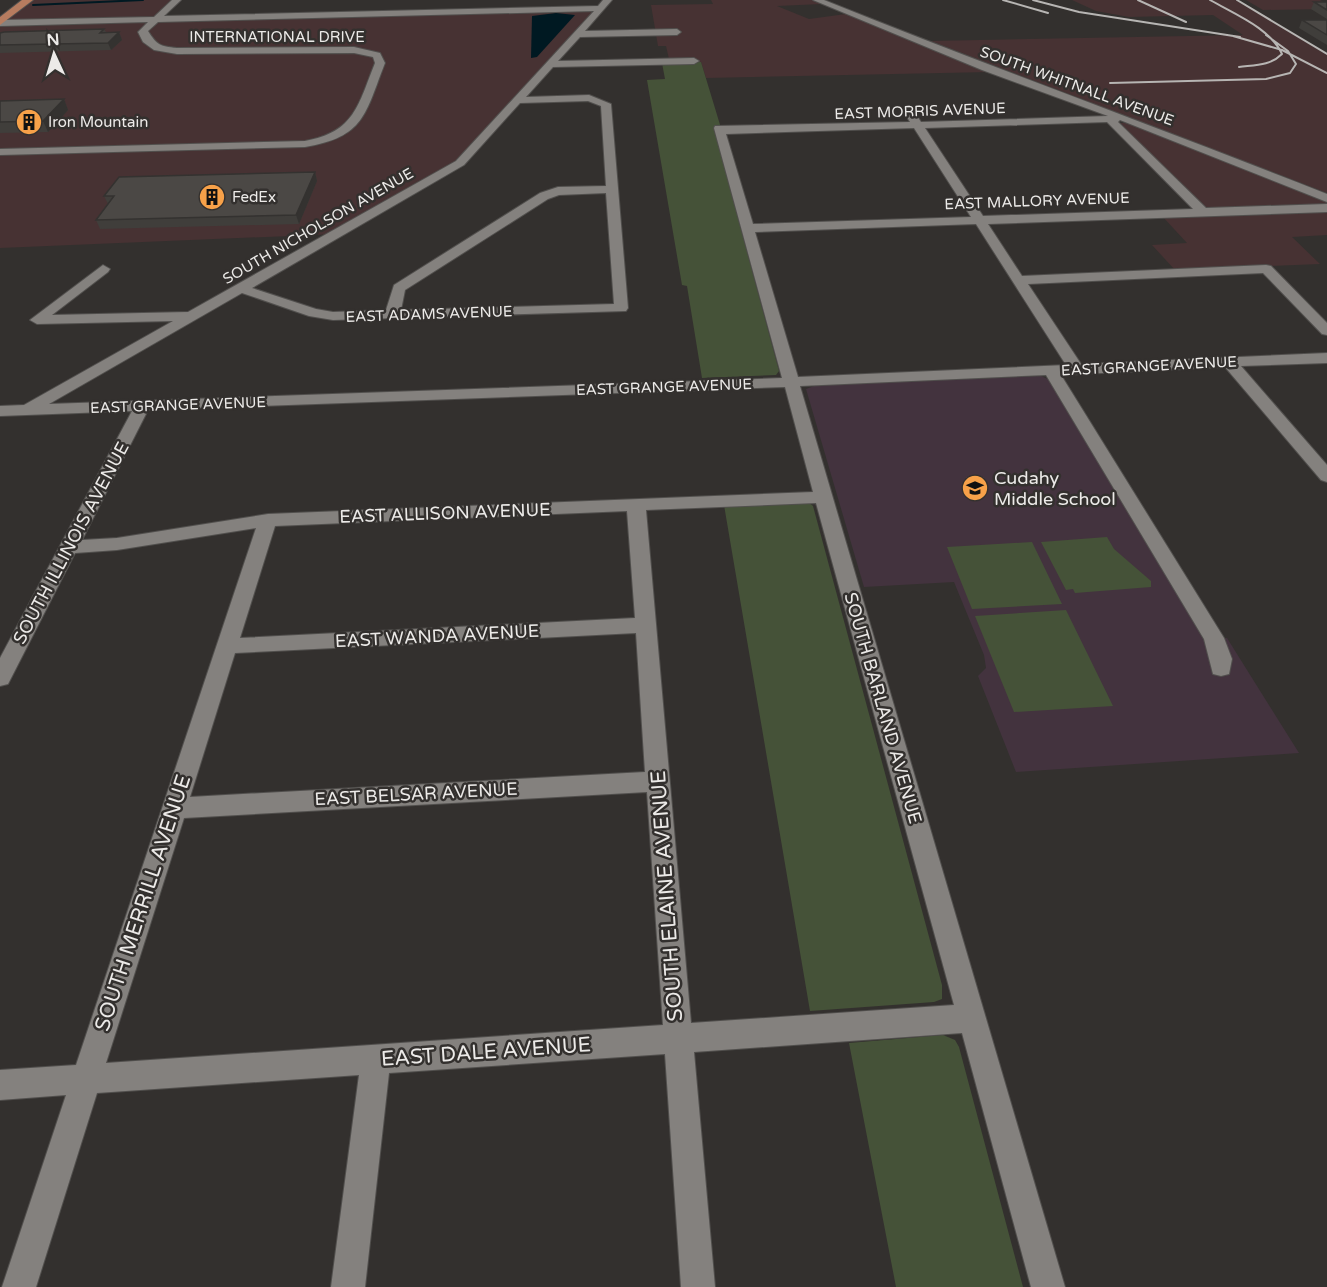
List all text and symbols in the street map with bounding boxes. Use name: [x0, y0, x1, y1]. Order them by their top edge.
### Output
north arrow: [24, 24, 84, 84]
street label: INTERNATIONAL DRIVE: [189, 28, 365, 46]
text: N: [46, 30, 60, 50]
street label: SOUTH WHITNALL AVENUE: [978, 42, 1176, 130]
street label: EAST MORRIS AVENUE: [834, 99, 1006, 123]
building icon: Iron Mountain: [14, 107, 44, 137]
place label: Iron Mountain: [48, 113, 148, 131]
street label: SOUTH NICHOLSON AVENUE: [220, 164, 416, 288]
building icon: FedEx: [197, 182, 227, 212]
place label: FedEx: [232, 188, 276, 206]
street label: EAST MALLORY AVENUE: [944, 189, 1130, 213]
street label: EAST ADAMS AVENUE: [345, 302, 513, 326]
street label: EAST GRANGE AVENUE: [1061, 352, 1237, 380]
street label: EAST GRANGE AVENUE: [576, 375, 752, 399]
street label: EAST GRANGE AVENUE: [90, 393, 266, 417]
street label: SOUTH ILLINOIS AVENUE: [8, 438, 134, 648]
place label: Cudahy Middle School: [994, 467, 1116, 510]
school or university icon: Cudahy Middle School: [960, 473, 990, 503]
street label: EAST ALLISON AVENUE: [339, 498, 551, 528]
street label: SOUTH BARLAND AVENUE: [839, 590, 927, 826]
street label: EAST WANDA AVENUE: [334, 620, 540, 652]
street label: SOUTH ELAINE AVENUE: [646, 770, 688, 1022]
street label: SOUTH MERRILL AVENUE: [90, 772, 196, 1034]
street label: EAST BELSAR AVENUE: [314, 778, 518, 810]
street label: EAST DALE AVENUE: [380, 1032, 592, 1072]

